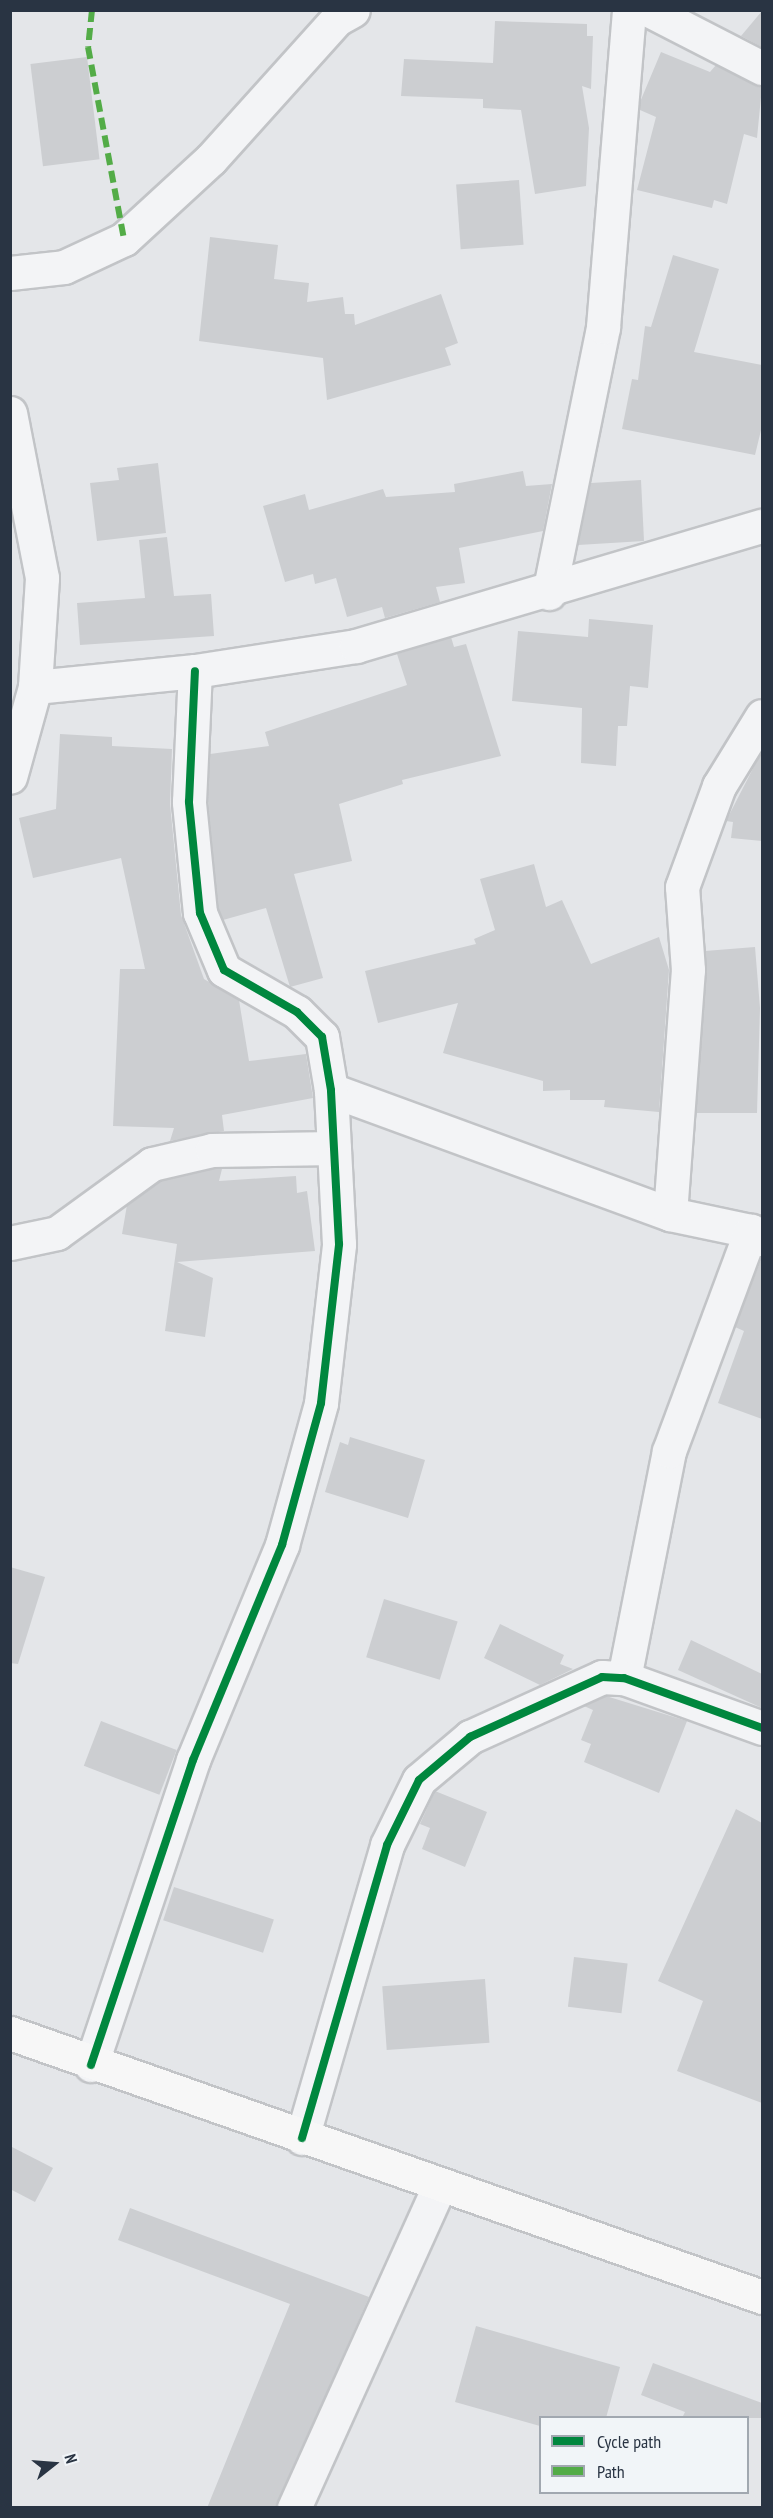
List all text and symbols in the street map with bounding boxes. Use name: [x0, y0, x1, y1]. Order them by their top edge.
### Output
legend: [539, 2416, 749, 2494]
text: Cycle path: [597, 2430, 661, 2453]
north arrow: [24, 2434, 84, 2494]
text: N: [60, 2452, 82, 2466]
text: Path: [597, 2460, 625, 2483]

